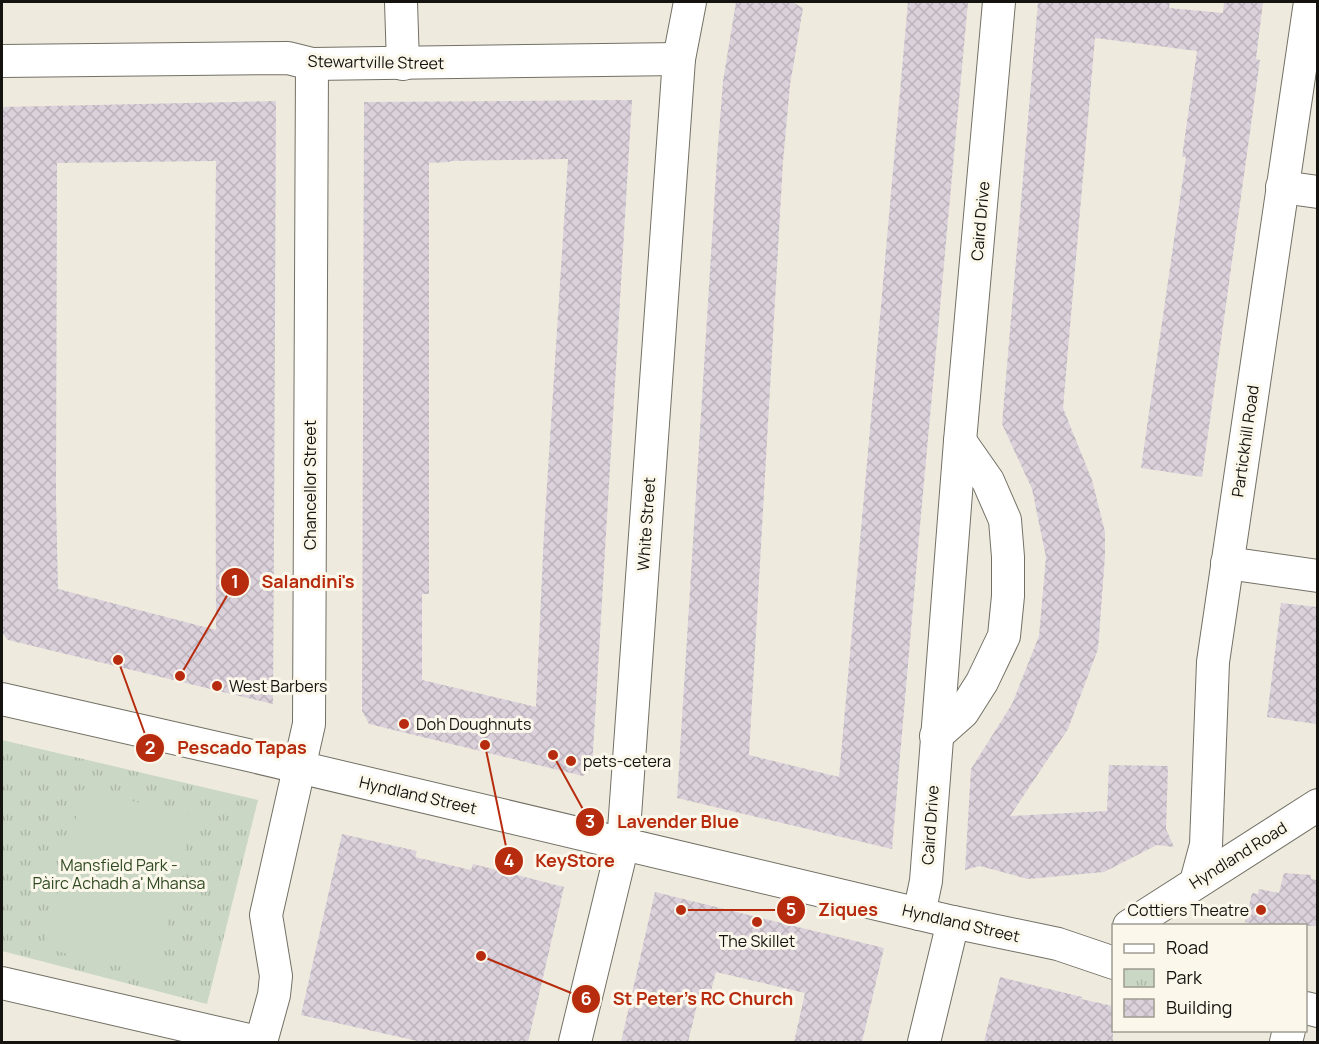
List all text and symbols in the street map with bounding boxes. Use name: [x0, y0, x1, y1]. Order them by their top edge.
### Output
street label: Stewartville Street: [307, 50, 445, 74]
street label: Caird Drive: [966, 180, 994, 262]
street label: Partickhill Road: [1226, 384, 1264, 498]
street label: Chancellor Street: [299, 420, 321, 550]
street label: White Street: [632, 476, 660, 572]
callout: Salandini's: [220, 564, 367, 600]
text: 1: [231, 569, 239, 593]
text: Salandini's: [261, 569, 355, 593]
place label: West Barbers: [229, 675, 328, 697]
marker: West Barbers: [210, 679, 224, 693]
place label: Doh Doughnuts: [416, 713, 531, 735]
marker: Doh Doughnuts: [397, 717, 411, 731]
callout: Pescado Tapas: [135, 730, 319, 766]
text: 2: [145, 735, 155, 759]
text: Pescado Tapas: [177, 735, 307, 759]
place label: pets-cetera: [583, 750, 671, 772]
marker: pets-cetera: [564, 754, 578, 768]
street label: Hyndland Street: [357, 771, 479, 819]
street label: Caird Drive: [916, 784, 944, 866]
callout: Lavender Blue: [575, 804, 751, 840]
text: 3: [585, 809, 595, 833]
text: Lavender Blue: [617, 809, 739, 833]
street label: Hyndland Road: [1185, 816, 1291, 894]
callout: KeyStore: [494, 843, 627, 879]
text: 4: [504, 848, 515, 872]
text: KeyStore: [535, 848, 615, 872]
park label: Mansfield Park - Pàirc Achadh a' Mhansa: [33, 854, 205, 894]
callout: Ziques: [776, 892, 890, 928]
text: 5: [786, 897, 796, 921]
text: Ziques: [818, 897, 878, 921]
street label: Hyndland Street: [900, 899, 1022, 947]
place label: Cottiers Theatre: [1128, 899, 1249, 921]
marker: Cottiers Theatre: [1254, 903, 1268, 917]
marker: The Skillet: [750, 915, 764, 929]
legend: [1112, 924, 1307, 1032]
place label: The Skillet: [719, 930, 795, 952]
text: Road: [1166, 935, 1209, 959]
text: Park: [1166, 965, 1203, 989]
callout: St Peter's RC Church: [571, 981, 805, 1017]
text: 6: [580, 986, 592, 1010]
text: St Peter's RC Church: [613, 986, 793, 1010]
text: Building: [1166, 995, 1232, 1019]

